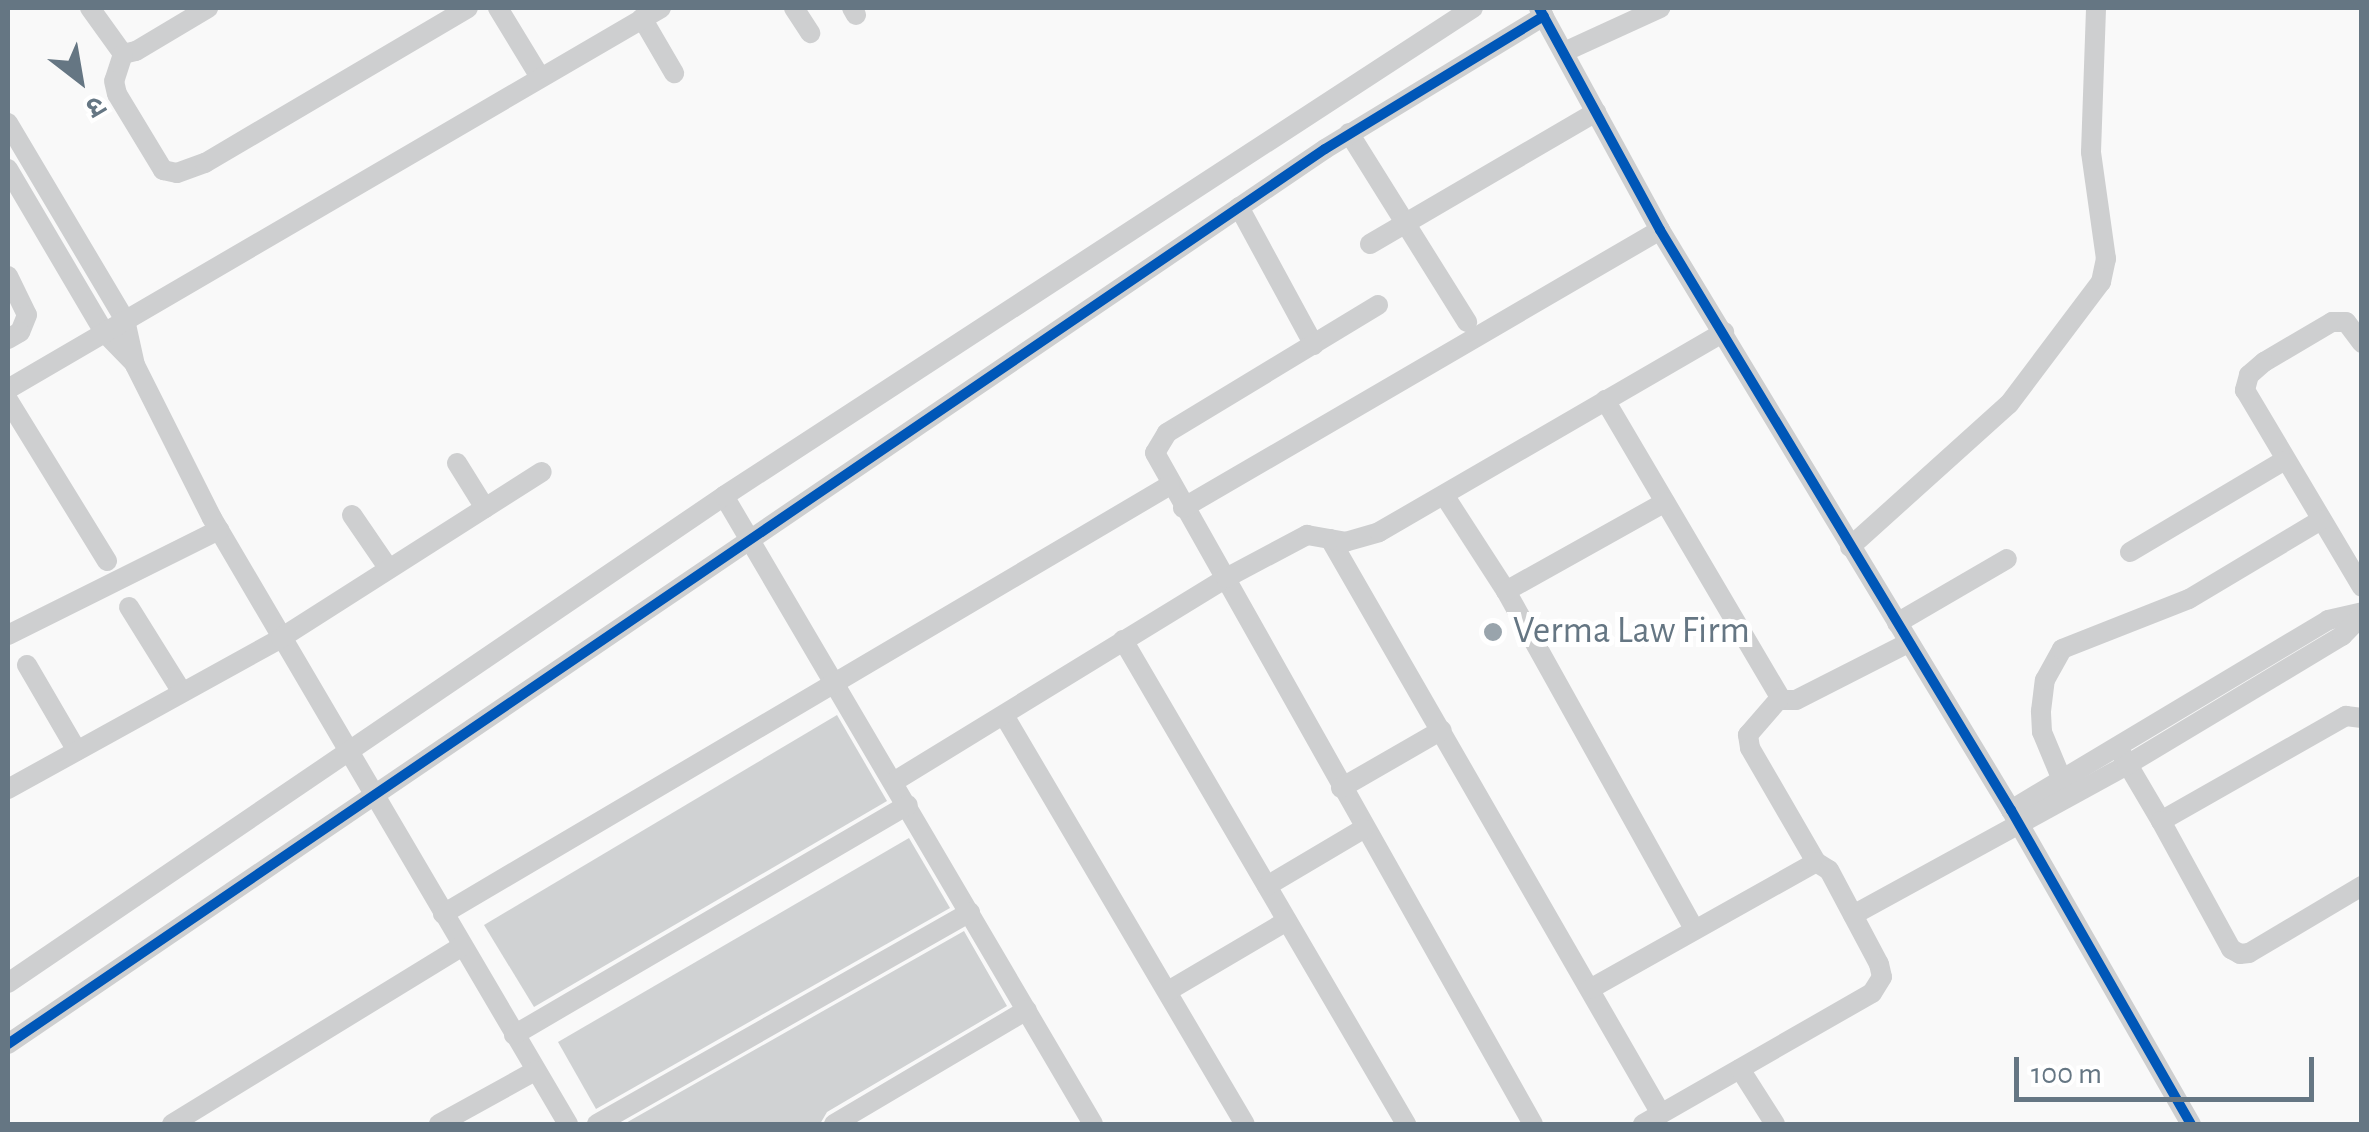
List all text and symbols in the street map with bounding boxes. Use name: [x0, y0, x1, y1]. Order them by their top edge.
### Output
north arrow: [30, 30, 130, 130]
text: उ: [81, 89, 110, 122]
place label: Verma Law Firm: [1513, 609, 1750, 655]
marker: Verma Law Firm: [1482, 621, 1504, 643]
scale bar: [2019, 1037, 2319, 1099]
text: 100 m: [2031, 1059, 2102, 1089]

